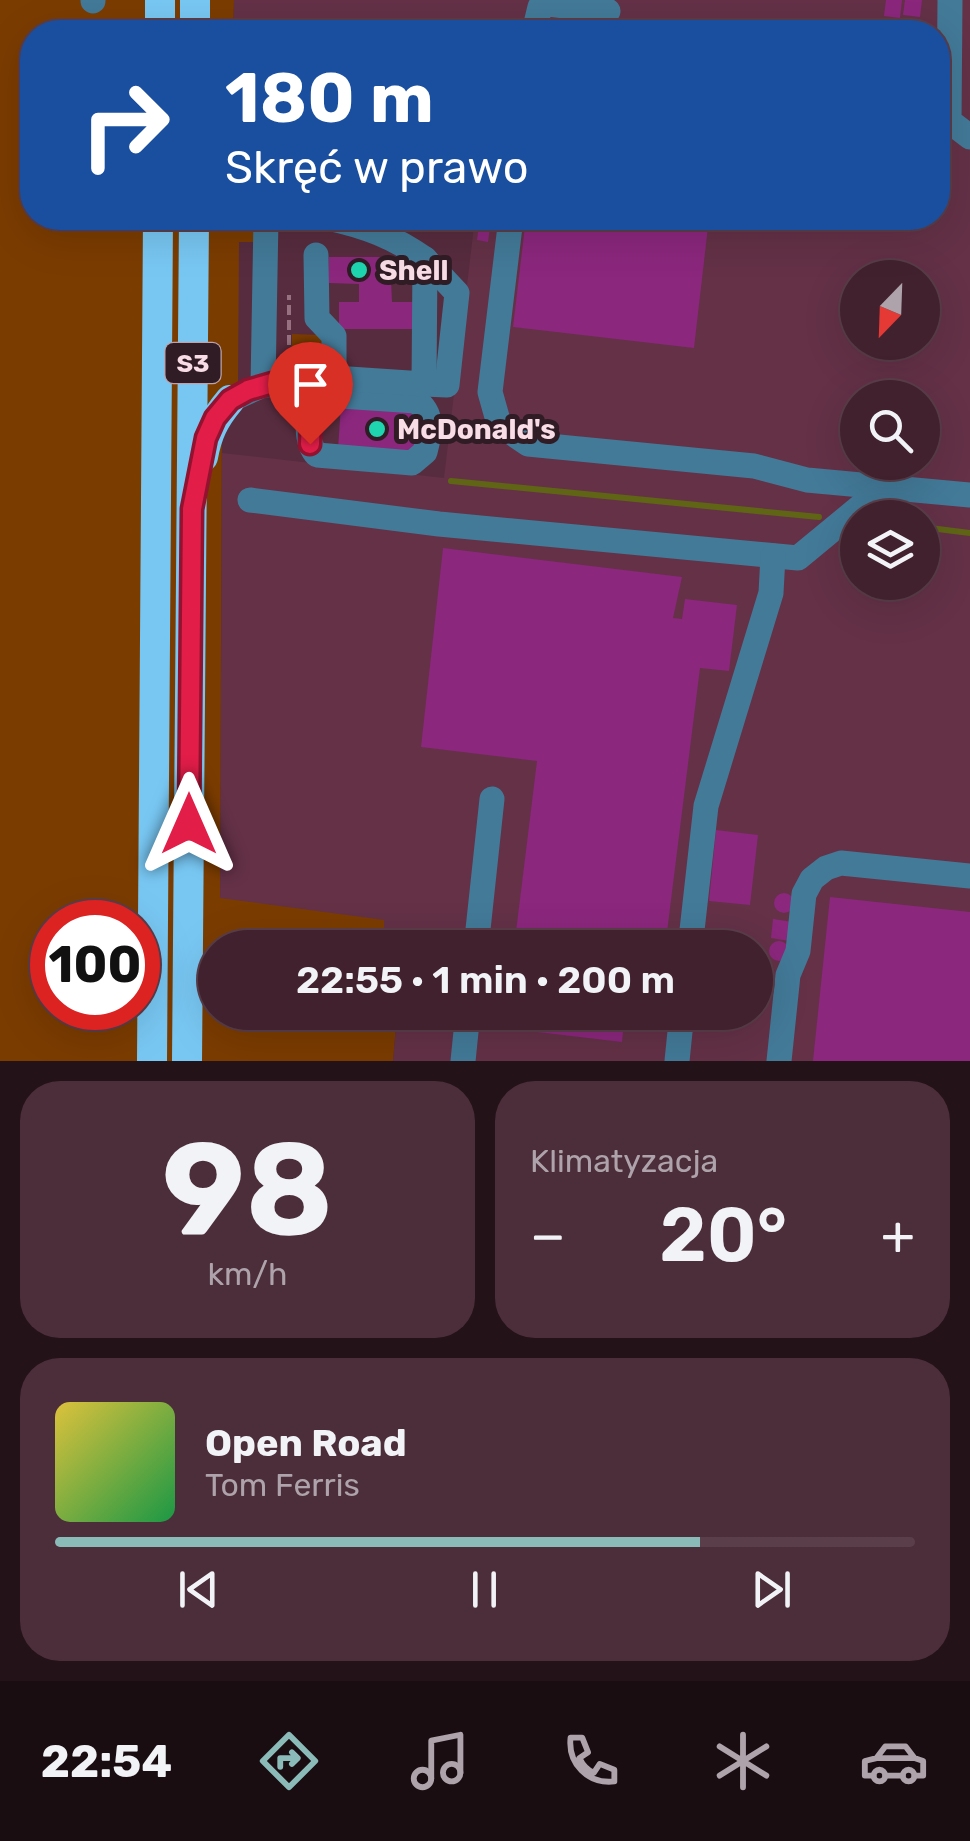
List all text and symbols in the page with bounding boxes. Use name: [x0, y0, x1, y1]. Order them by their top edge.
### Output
text: 180 m: [225, 57, 434, 140]
icon: right: [60, 60, 190, 190]
text: Skręć w prawo: [225, 141, 529, 194]
place label: Shell: [379, 254, 448, 287]
marker: Shell: [348, 259, 370, 281]
north arrow: [840, 260, 940, 360]
map controls: [840, 260, 940, 600]
pin: [268, 342, 353, 445]
road number: S3: [166, 343, 220, 383]
icon: arrive: [283, 357, 338, 412]
button: search: [840, 380, 940, 480]
place label: McDonald's: [397, 413, 556, 446]
marker: McDonald's: [366, 418, 388, 440]
button: layers: [840, 500, 940, 600]
position arrow: [137, 772, 241, 876]
speed limit sign: 100: [30, 900, 160, 1030]
text: 22:55 · 1 min · 200 m: [296, 957, 675, 1003]
text: 98: [162, 1112, 333, 1267]
text: Klimatyzacja: [530, 1142, 718, 1180]
text: 20°: [659, 1191, 787, 1280]
text: −: [530, 1203, 566, 1268]
text: +: [881, 1203, 915, 1268]
text: km/h: [208, 1255, 287, 1293]
text: Open Road: [205, 1420, 407, 1466]
text: Tom Ferris: [205, 1466, 360, 1504]
icon: previous: [171, 1562, 226, 1617]
icon: pause: [457, 1562, 512, 1617]
icon: next: [744, 1562, 799, 1617]
icon: directions: [254, 1726, 324, 1796]
icon: music: [405, 1726, 475, 1796]
icon: phone: [556, 1726, 626, 1796]
icon: climate: [708, 1726, 778, 1796]
icon: car: [859, 1726, 929, 1796]
text: 22:54: [41, 1735, 172, 1788]

